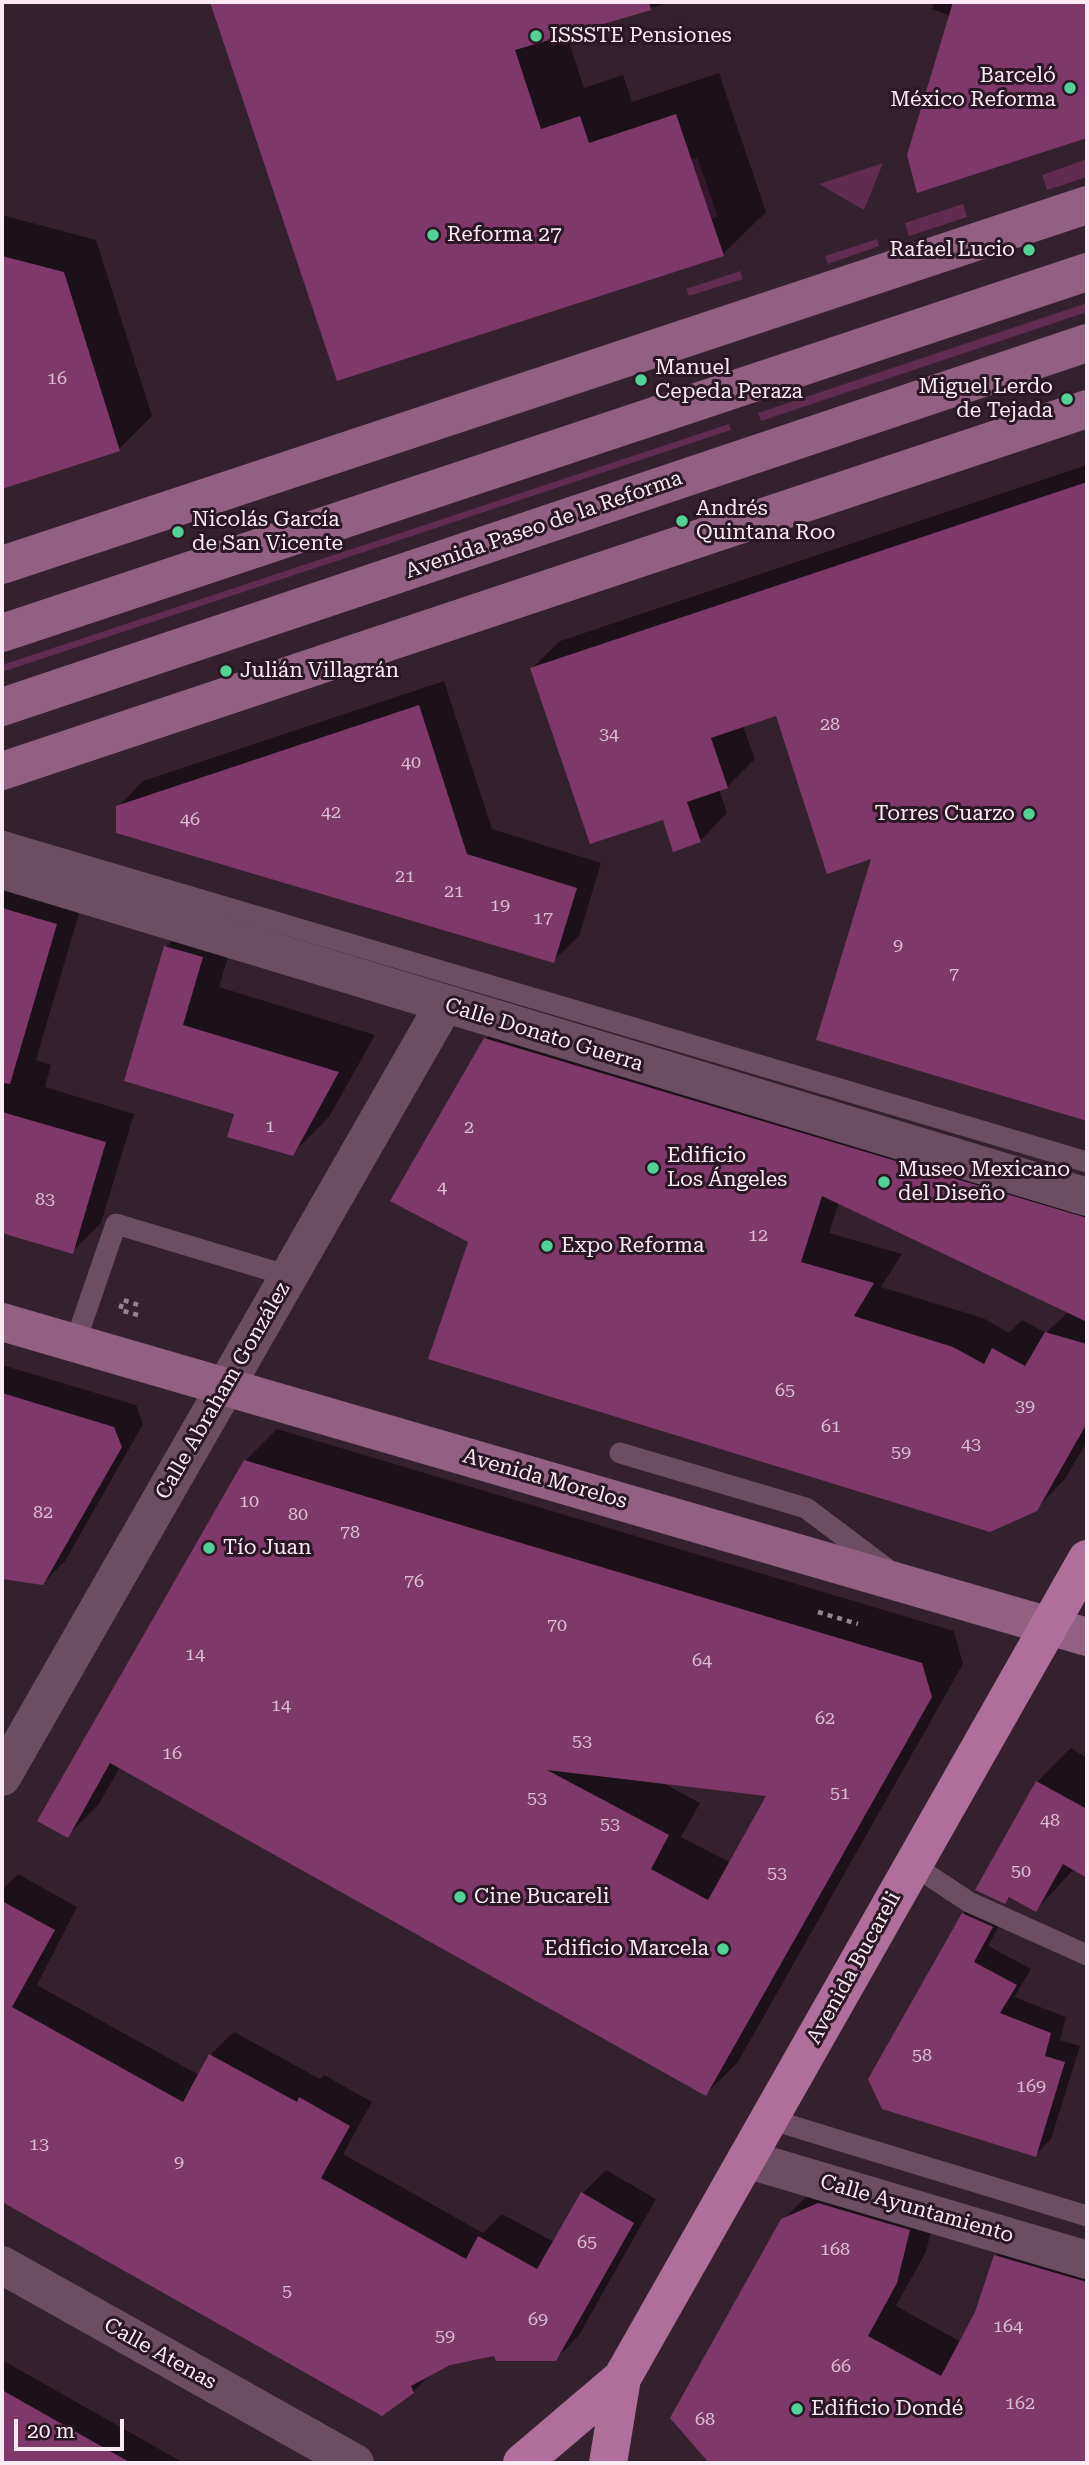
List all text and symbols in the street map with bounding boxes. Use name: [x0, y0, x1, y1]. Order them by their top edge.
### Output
place label: ISSSTE Pensiones: [550, 23, 732, 49]
marker: ISSSTE Pensiones: [528, 28, 544, 44]
place label: Barceló México Reforma: [890, 63, 1056, 113]
marker: Barceló México Reforma: [1062, 80, 1078, 96]
place label: Reforma 27: [447, 222, 562, 248]
marker: Reforma 27: [425, 227, 441, 243]
place label: Rafael Lucio: [890, 237, 1015, 263]
marker: Rafael Lucio: [1021, 242, 1037, 258]
place label: Manuel Cepeda Peraza: [655, 355, 803, 405]
house number: 16: [47, 368, 67, 390]
marker: Manuel Cepeda Peraza: [633, 372, 649, 388]
place label: Miguel Lerdo de Tejada: [919, 374, 1053, 424]
marker: Miguel Lerdo de Tejada: [1059, 391, 1075, 407]
street label: Avenida Paseo de la Reforma: [402, 466, 686, 584]
place label: Andrés Quintana Roo: [696, 496, 835, 546]
place label: Nicolás García de San Vicente: [192, 507, 343, 557]
marker: Andrés Quintana Roo: [674, 513, 690, 529]
marker: Nicolás García de San Vicente: [170, 524, 186, 540]
place label: Julián Villagrán: [240, 658, 399, 684]
marker: Julián Villagrán: [218, 663, 234, 679]
house number: 28: [820, 714, 840, 736]
house number: 34: [599, 724, 619, 746]
house number: 40: [401, 752, 421, 774]
place label: Torres Cuarzo: [875, 801, 1015, 827]
house number: 42: [321, 802, 341, 824]
marker: Torres Cuarzo: [1021, 806, 1037, 822]
house number: 46: [180, 809, 200, 831]
house number: 21: [395, 866, 415, 888]
house number: 21: [444, 881, 464, 903]
house number: 19: [490, 895, 510, 917]
house number: 17: [533, 908, 553, 930]
house number: 9: [893, 935, 903, 957]
house number: 7: [949, 964, 959, 986]
street label: Calle Donato Guerra: [442, 993, 646, 1077]
house number: 1: [265, 1116, 275, 1138]
house number: 2: [464, 1117, 474, 1139]
place label: Edificio Los Ángeles: [667, 1143, 787, 1193]
place label: Museo Mexicano del Diseño: [898, 1157, 1070, 1207]
marker: Edificio Los Ángeles: [645, 1160, 661, 1176]
marker: Museo Mexicano del Diseño: [876, 1174, 892, 1190]
house number: 4: [437, 1177, 447, 1199]
house number: 83: [35, 1189, 55, 1211]
house number: 12: [748, 1225, 768, 1247]
place label: Expo Reforma: [561, 1233, 704, 1259]
marker: Expo Reforma: [539, 1238, 555, 1254]
street label: Calle Abraham González: [151, 1278, 295, 1504]
house number: 65: [775, 1380, 795, 1402]
house number: 39: [1015, 1396, 1035, 1418]
house number: 61: [821, 1416, 841, 1438]
house number: 43: [961, 1434, 981, 1456]
house number: 59: [891, 1442, 911, 1464]
street label: Avenida Morelos: [460, 1444, 630, 1514]
house number: 10: [239, 1491, 259, 1513]
house number: 82: [33, 1502, 53, 1524]
house number: 80: [288, 1504, 308, 1526]
house number: 78: [340, 1522, 360, 1544]
place label: Tío Juan: [223, 1535, 312, 1561]
marker: Tío Juan: [201, 1540, 217, 1556]
house number: 76: [404, 1571, 424, 1593]
house number: 70: [547, 1615, 567, 1637]
house number: 14: [185, 1644, 205, 1666]
house number: 64: [692, 1650, 712, 1672]
house number: 14: [271, 1695, 291, 1717]
house number: 62: [815, 1708, 835, 1730]
house number: 53: [572, 1731, 592, 1753]
house number: 16: [162, 1743, 182, 1765]
house number: 51: [830, 1783, 850, 1805]
house number: 53: [527, 1788, 547, 1810]
house number: 48: [1040, 1810, 1060, 1832]
house number: 53: [600, 1814, 620, 1836]
house number: 50: [1011, 1861, 1031, 1883]
house number: 53: [767, 1863, 787, 1885]
place label: Cine Bucareli: [474, 1884, 609, 1910]
street label: Avenida Bucareli: [802, 1887, 906, 2049]
marker: Cine Bucareli: [452, 1889, 468, 1905]
place label: Edificio Marcela: [544, 1936, 709, 1962]
marker: Edificio Marcela: [715, 1941, 731, 1957]
house number: 58: [912, 2045, 932, 2067]
house number: 169: [1016, 2076, 1046, 2098]
house number: 13: [29, 2134, 49, 2156]
house number: 9: [174, 2152, 184, 2174]
street label: Calle Ayuntamiento: [817, 2169, 1017, 2249]
house number: 65: [577, 2232, 597, 2254]
house number: 168: [820, 2239, 850, 2261]
house number: 5: [282, 2281, 292, 2303]
house number: 69: [528, 2309, 548, 2331]
street label: Calle Atenas: [99, 2313, 221, 2395]
house number: 164: [993, 2316, 1023, 2338]
house number: 59: [435, 2326, 455, 2348]
house number: 66: [831, 2356, 851, 2378]
house number: 162: [1005, 2393, 1035, 2415]
place label: Edificio Dondé: [811, 2396, 963, 2422]
marker: Edificio Dondé: [789, 2401, 805, 2417]
scale bar: [18, 2406, 128, 2450]
house number: 68: [695, 2409, 715, 2431]
text: 20 m: [27, 2419, 75, 2443]

